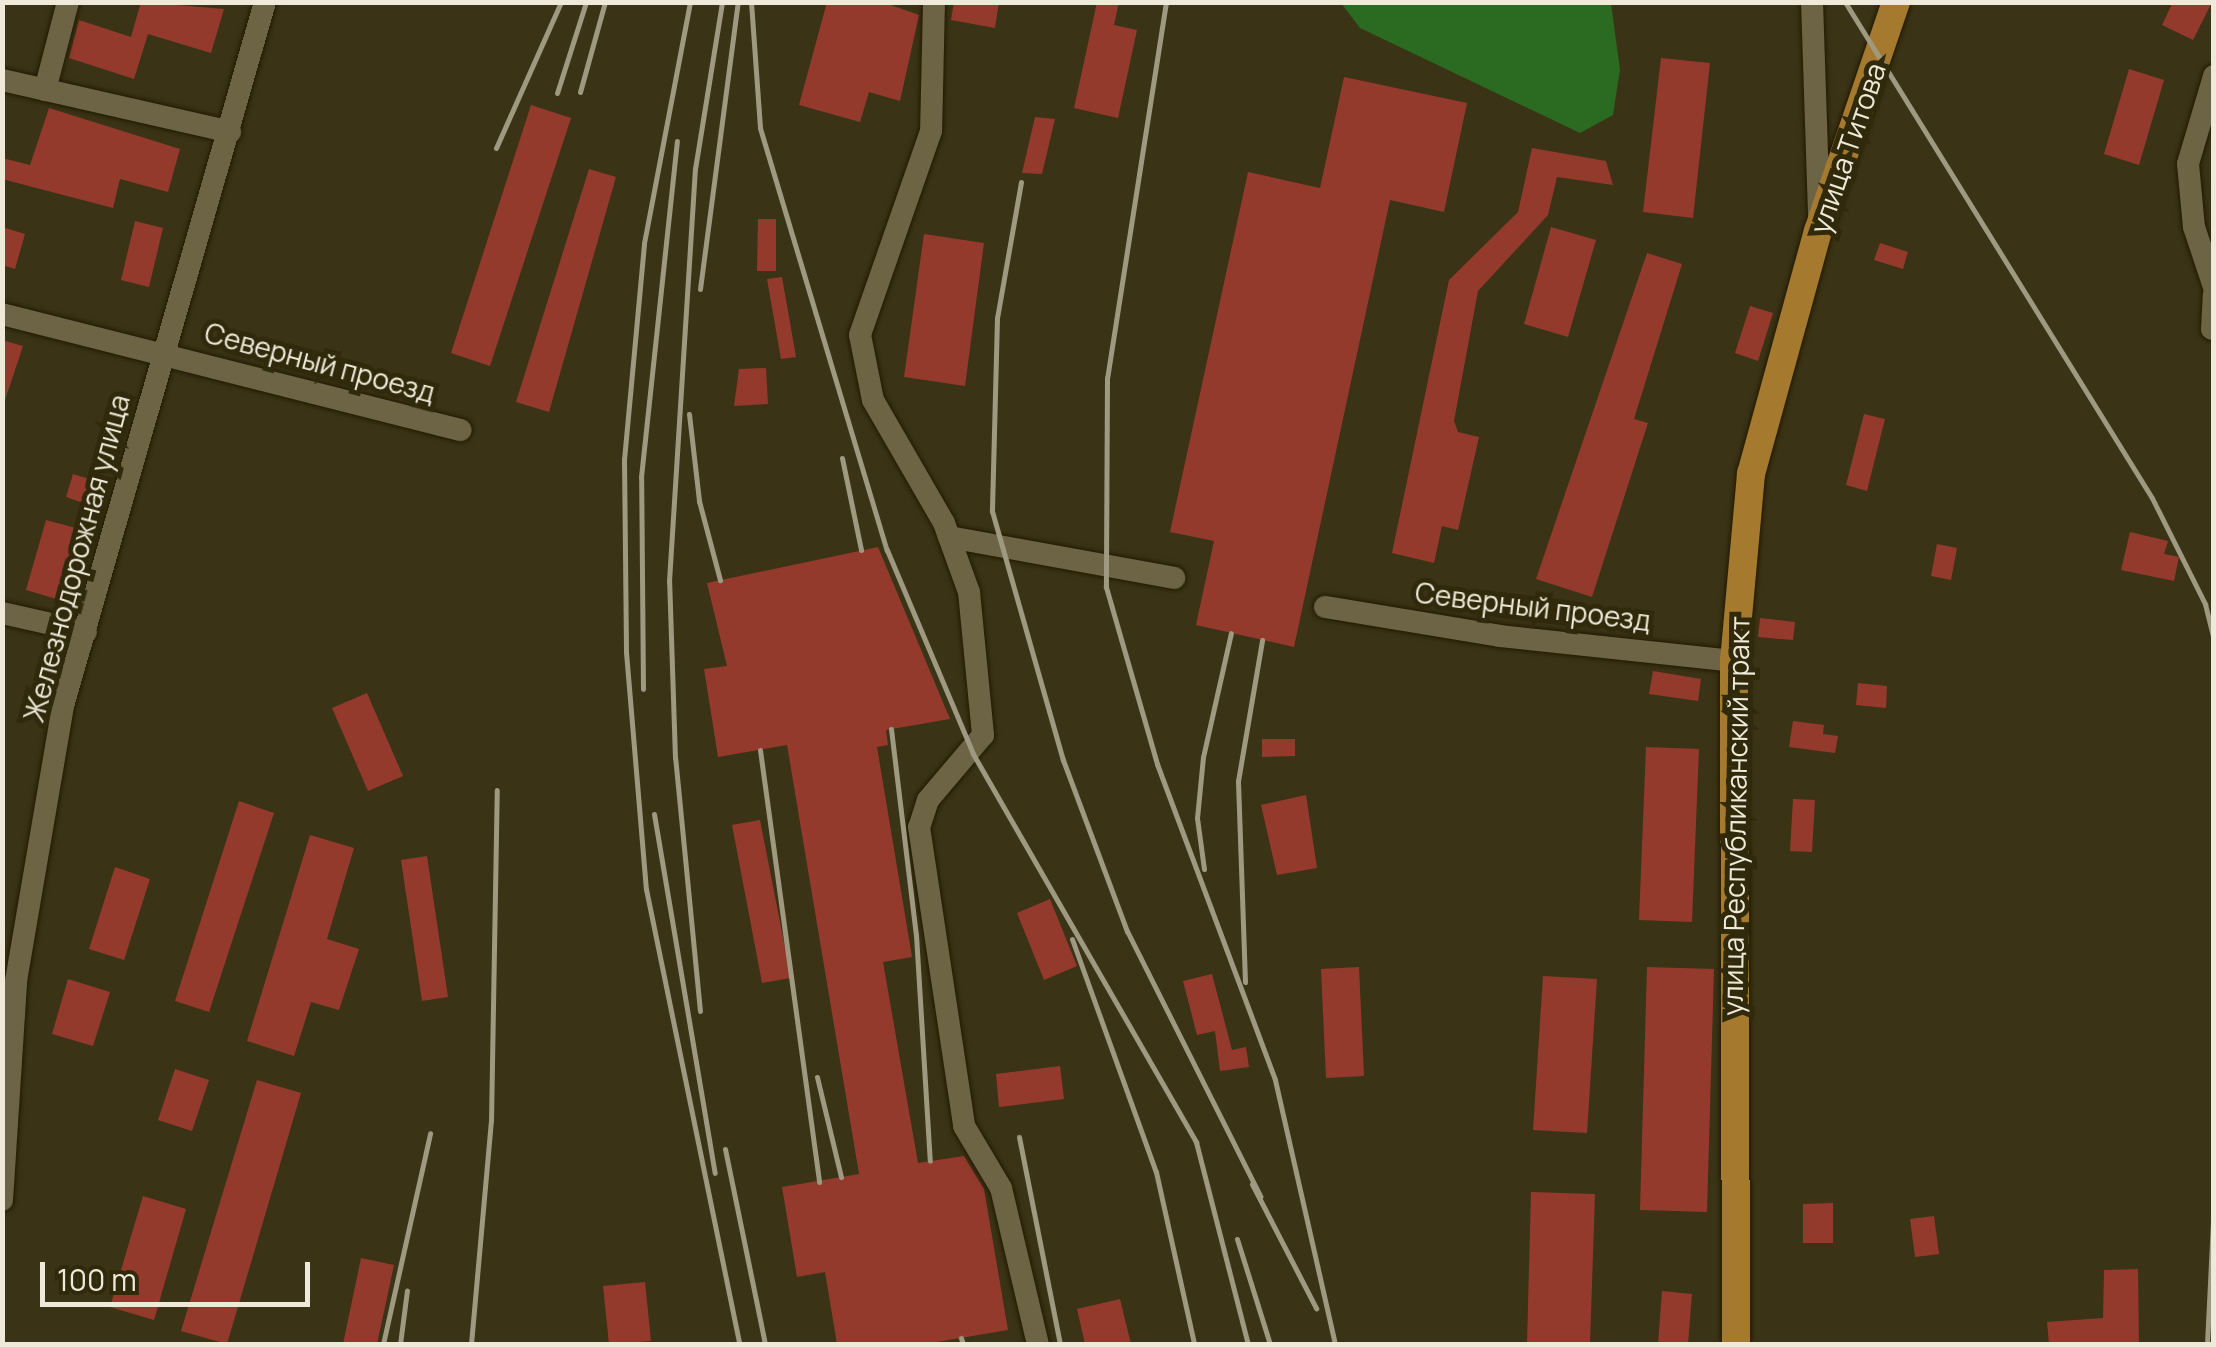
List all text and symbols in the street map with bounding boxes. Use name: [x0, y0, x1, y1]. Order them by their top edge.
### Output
street label: улица Титова: [1802, 58, 1892, 238]
street label: Северный проезд: [201, 315, 439, 409]
street label: Железнодорожная улица: [16, 391, 136, 725]
street label: Северный проезд: [1413, 575, 1653, 637]
street label: улица Республиканский тракт: [1715, 616, 1755, 1016]
scale bar: [45, 1242, 315, 1304]
text: 100 m: [57, 1259, 137, 1300]

